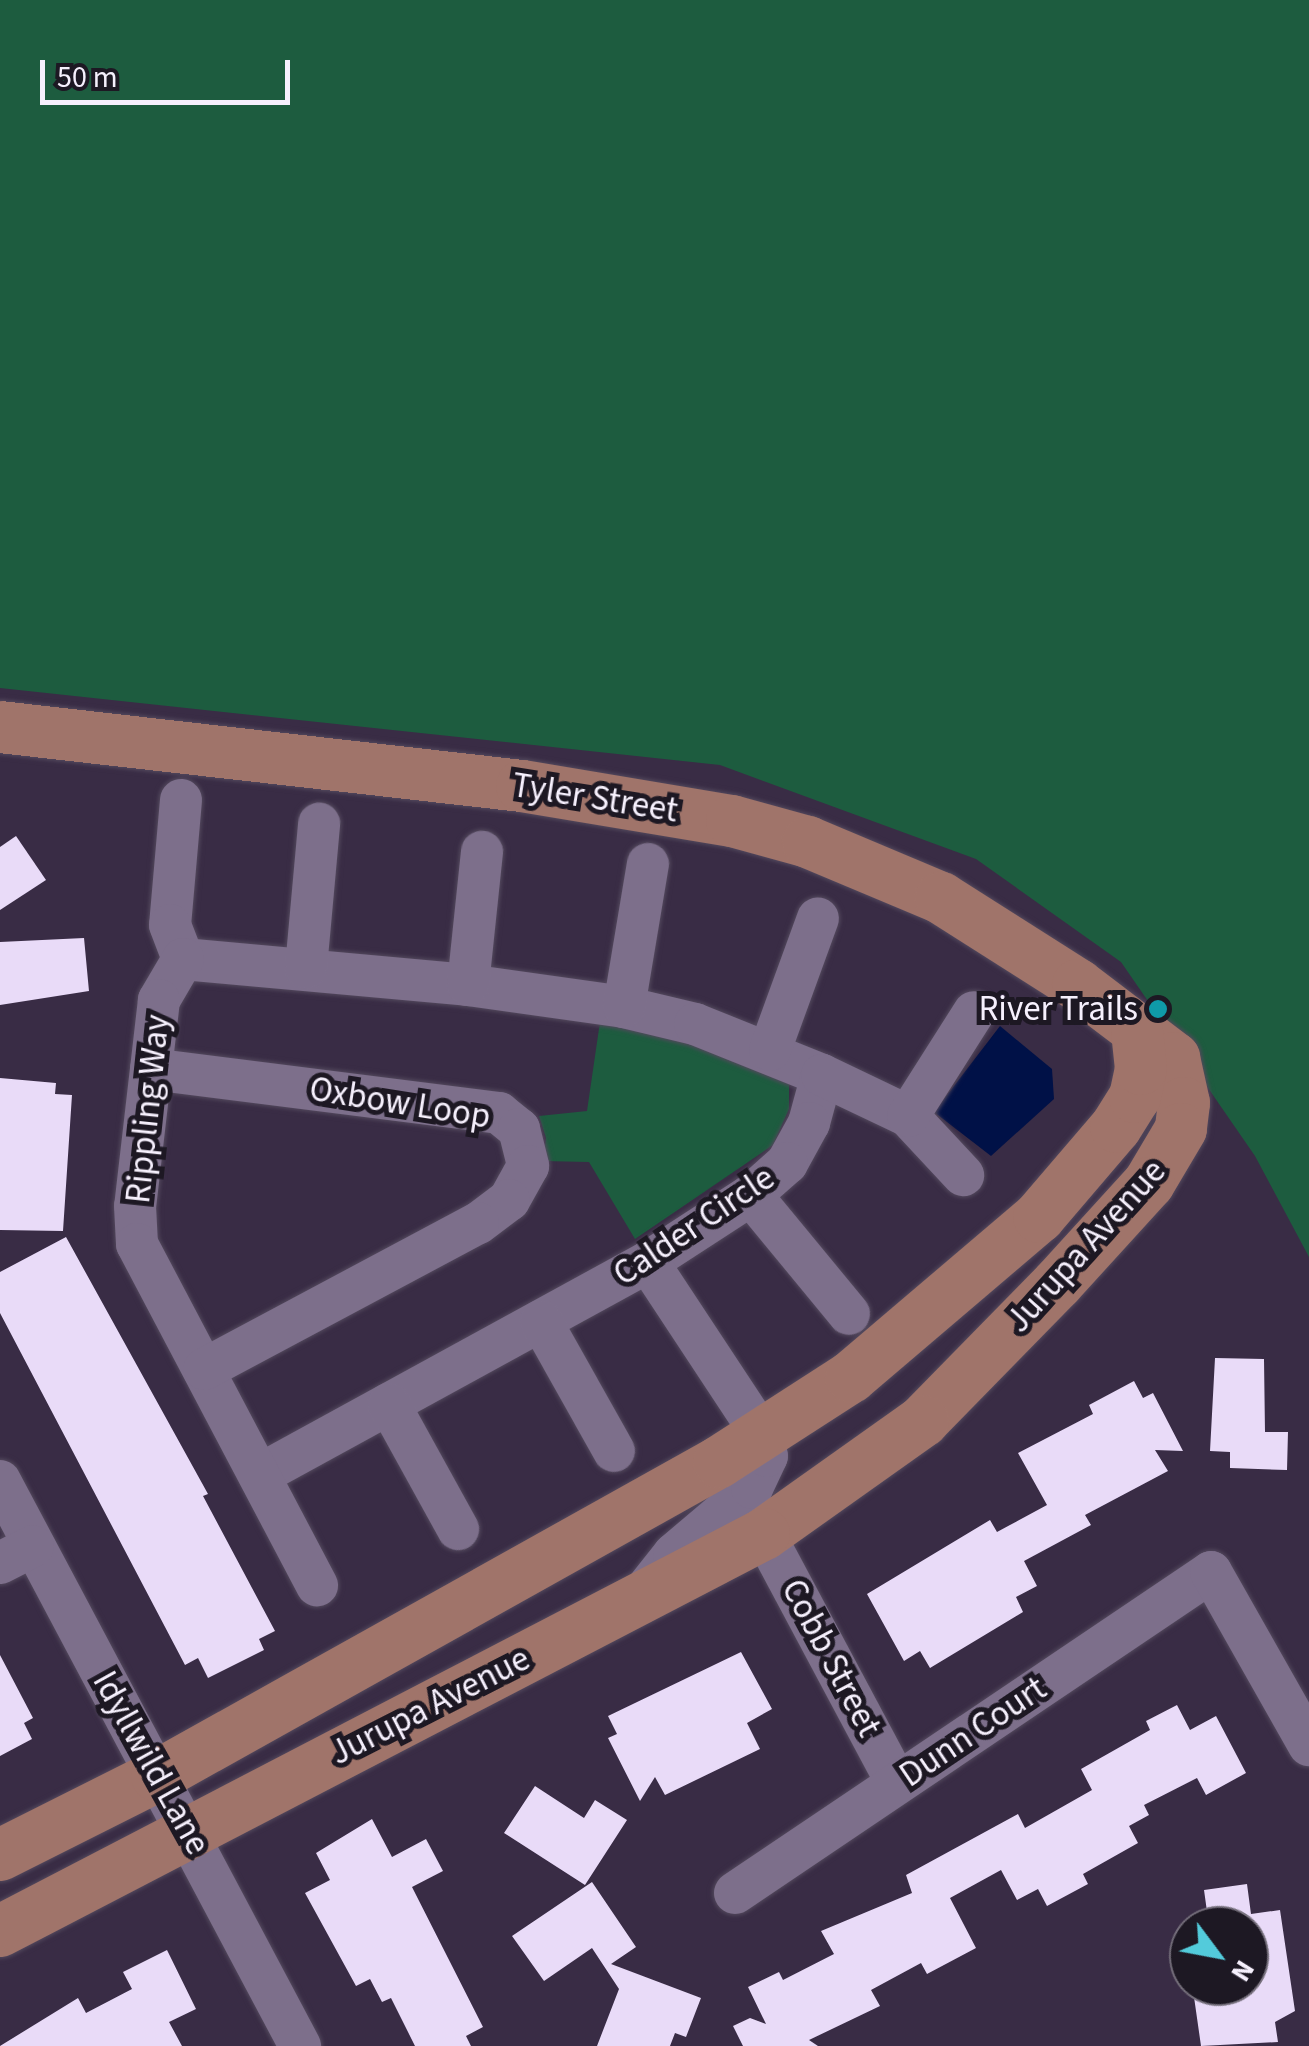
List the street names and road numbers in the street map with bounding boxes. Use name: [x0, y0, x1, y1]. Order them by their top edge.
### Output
street label: Tyler Street: [509, 764, 681, 832]
street label: Rippling Way: [117, 1013, 179, 1205]
street label: Oxbow Loop: [306, 1068, 494, 1138]
street label: Jurupa Avenue: [997, 1151, 1175, 1341]
street label: Calder Circle: [606, 1157, 782, 1295]
street label: Cobb Street: [772, 1572, 890, 1744]
street label: Jurupa Avenue: [323, 1638, 537, 1774]
street label: Idyllwild Lane: [83, 1664, 219, 1862]
street label: Dunn Court: [892, 1668, 1054, 1796]

